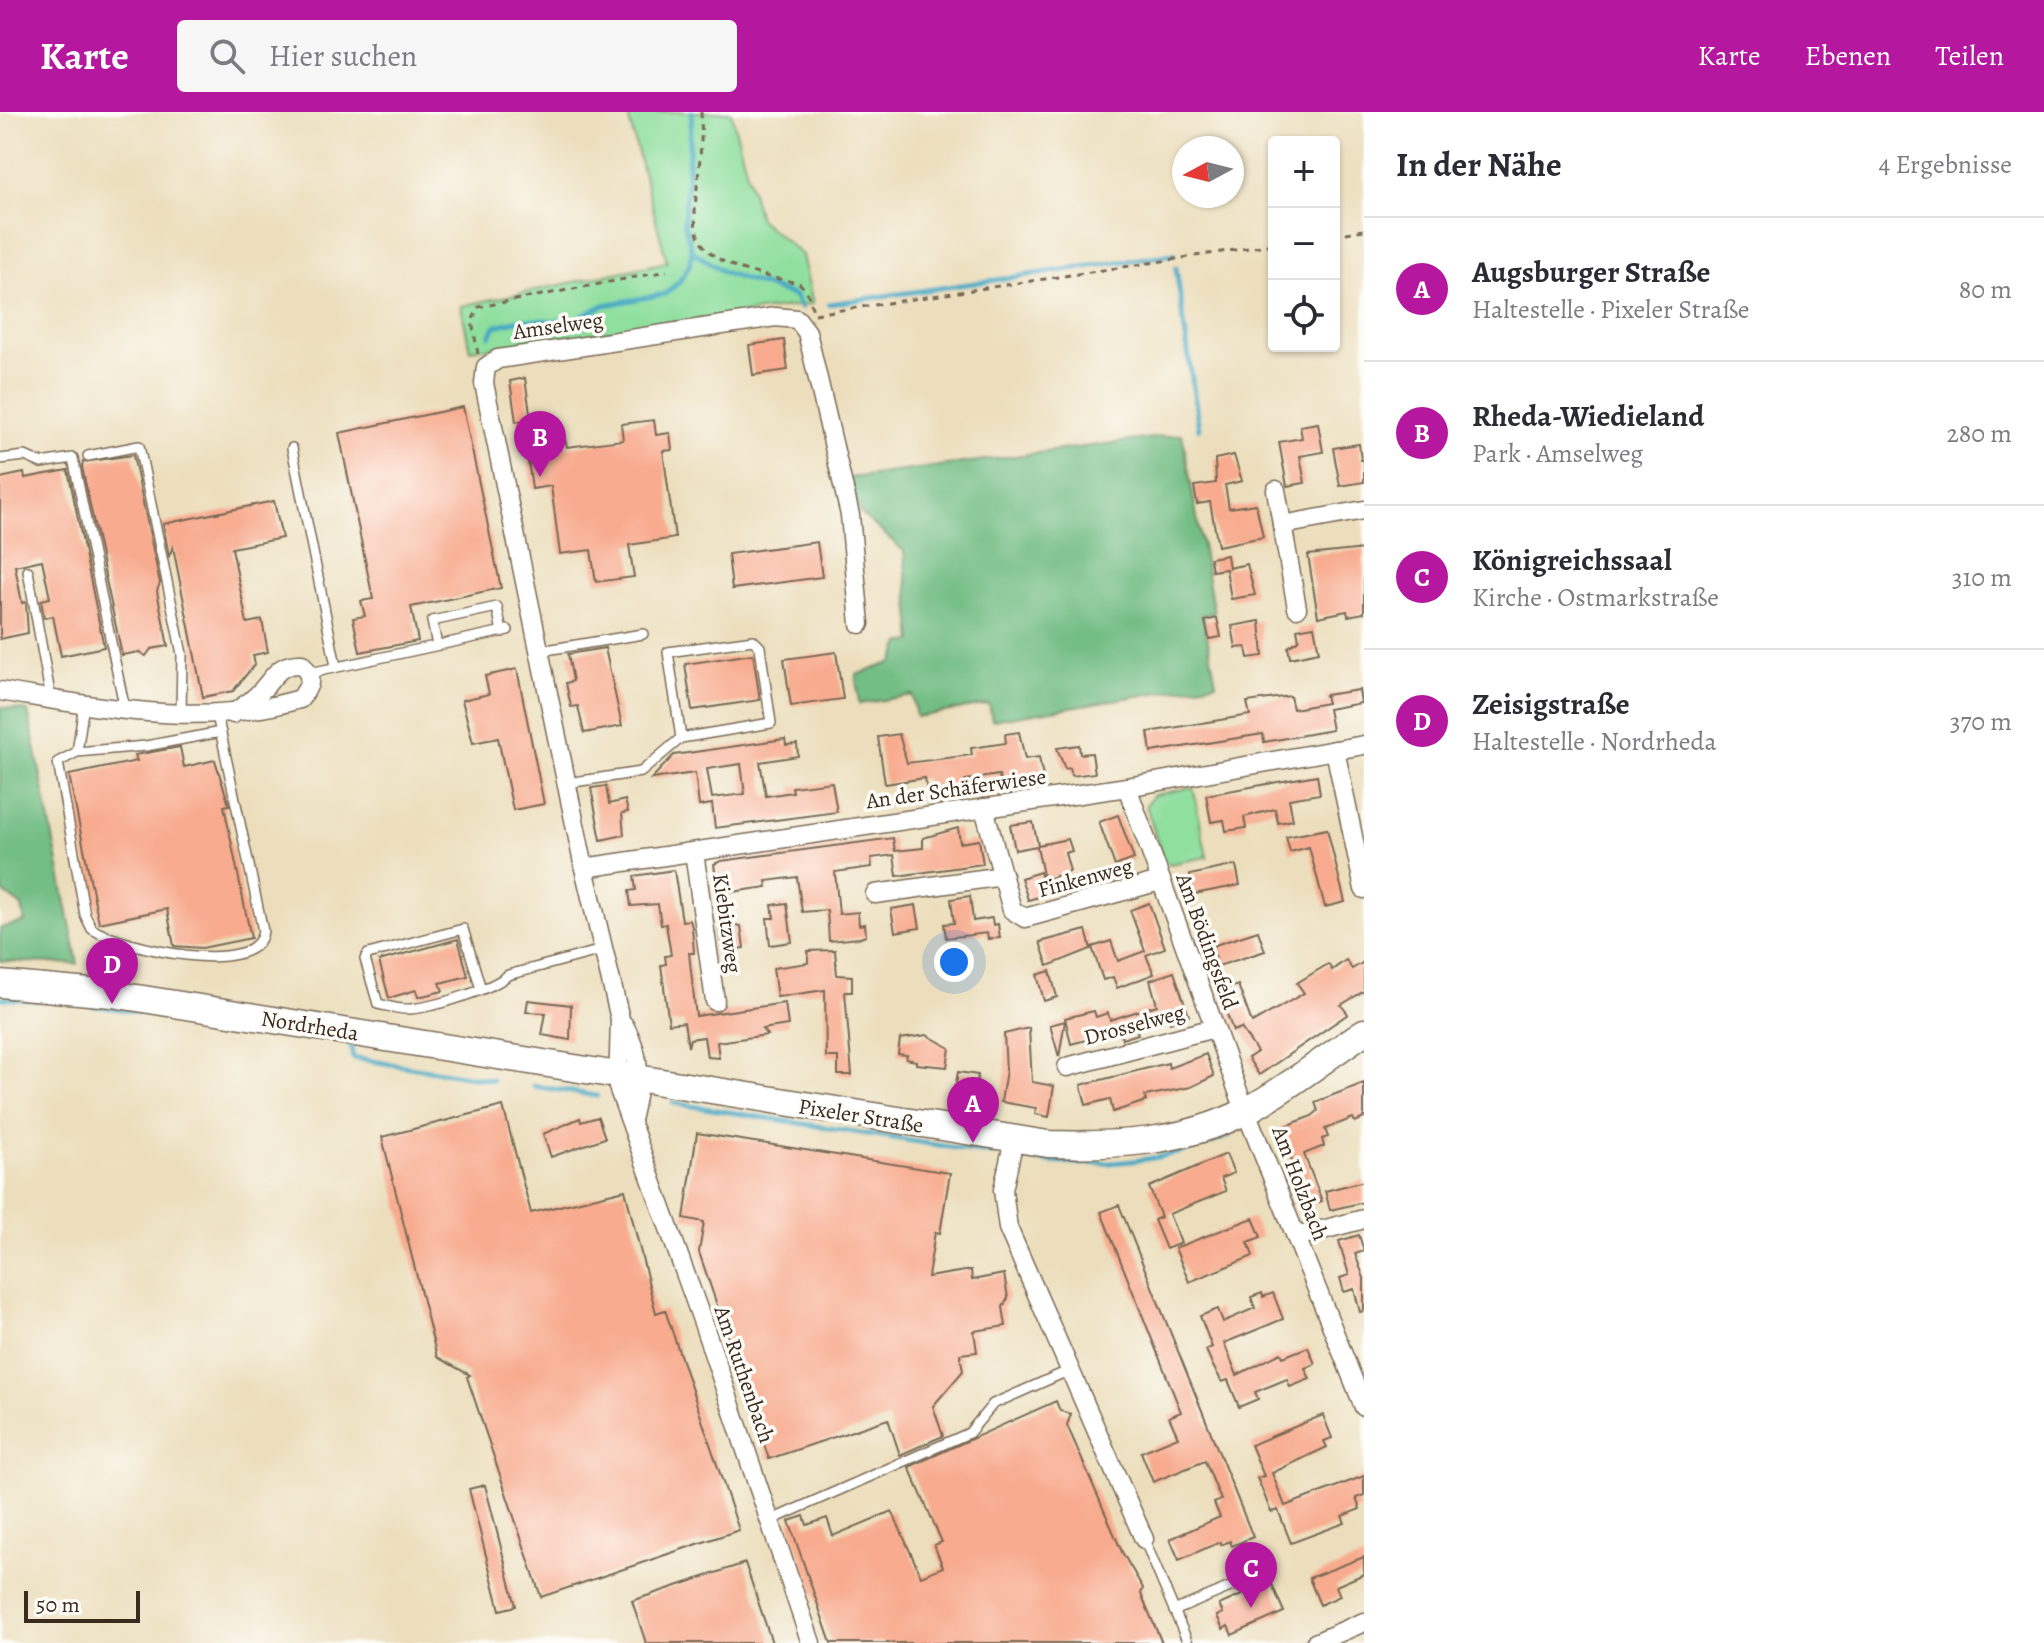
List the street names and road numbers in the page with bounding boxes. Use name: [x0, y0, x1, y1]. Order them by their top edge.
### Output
street label: Amselweg: [510, 305, 605, 347]
street label: An der Schäferwiese: [863, 762, 1048, 817]
street label: Finkenweg: [1035, 851, 1136, 905]
street label: Am Bödingsfeld: [1168, 868, 1246, 1014]
street label: Kiebitzweg: [705, 871, 749, 975]
street label: Drosselweg: [1080, 997, 1188, 1053]
street label: Nordrheda: [259, 1003, 362, 1049]
street label: Pixeler Straße: [796, 1091, 926, 1141]
street label: Am Holzbach: [1264, 1121, 1336, 1245]
street label: Am Ruthenbach: [706, 1301, 782, 1447]

